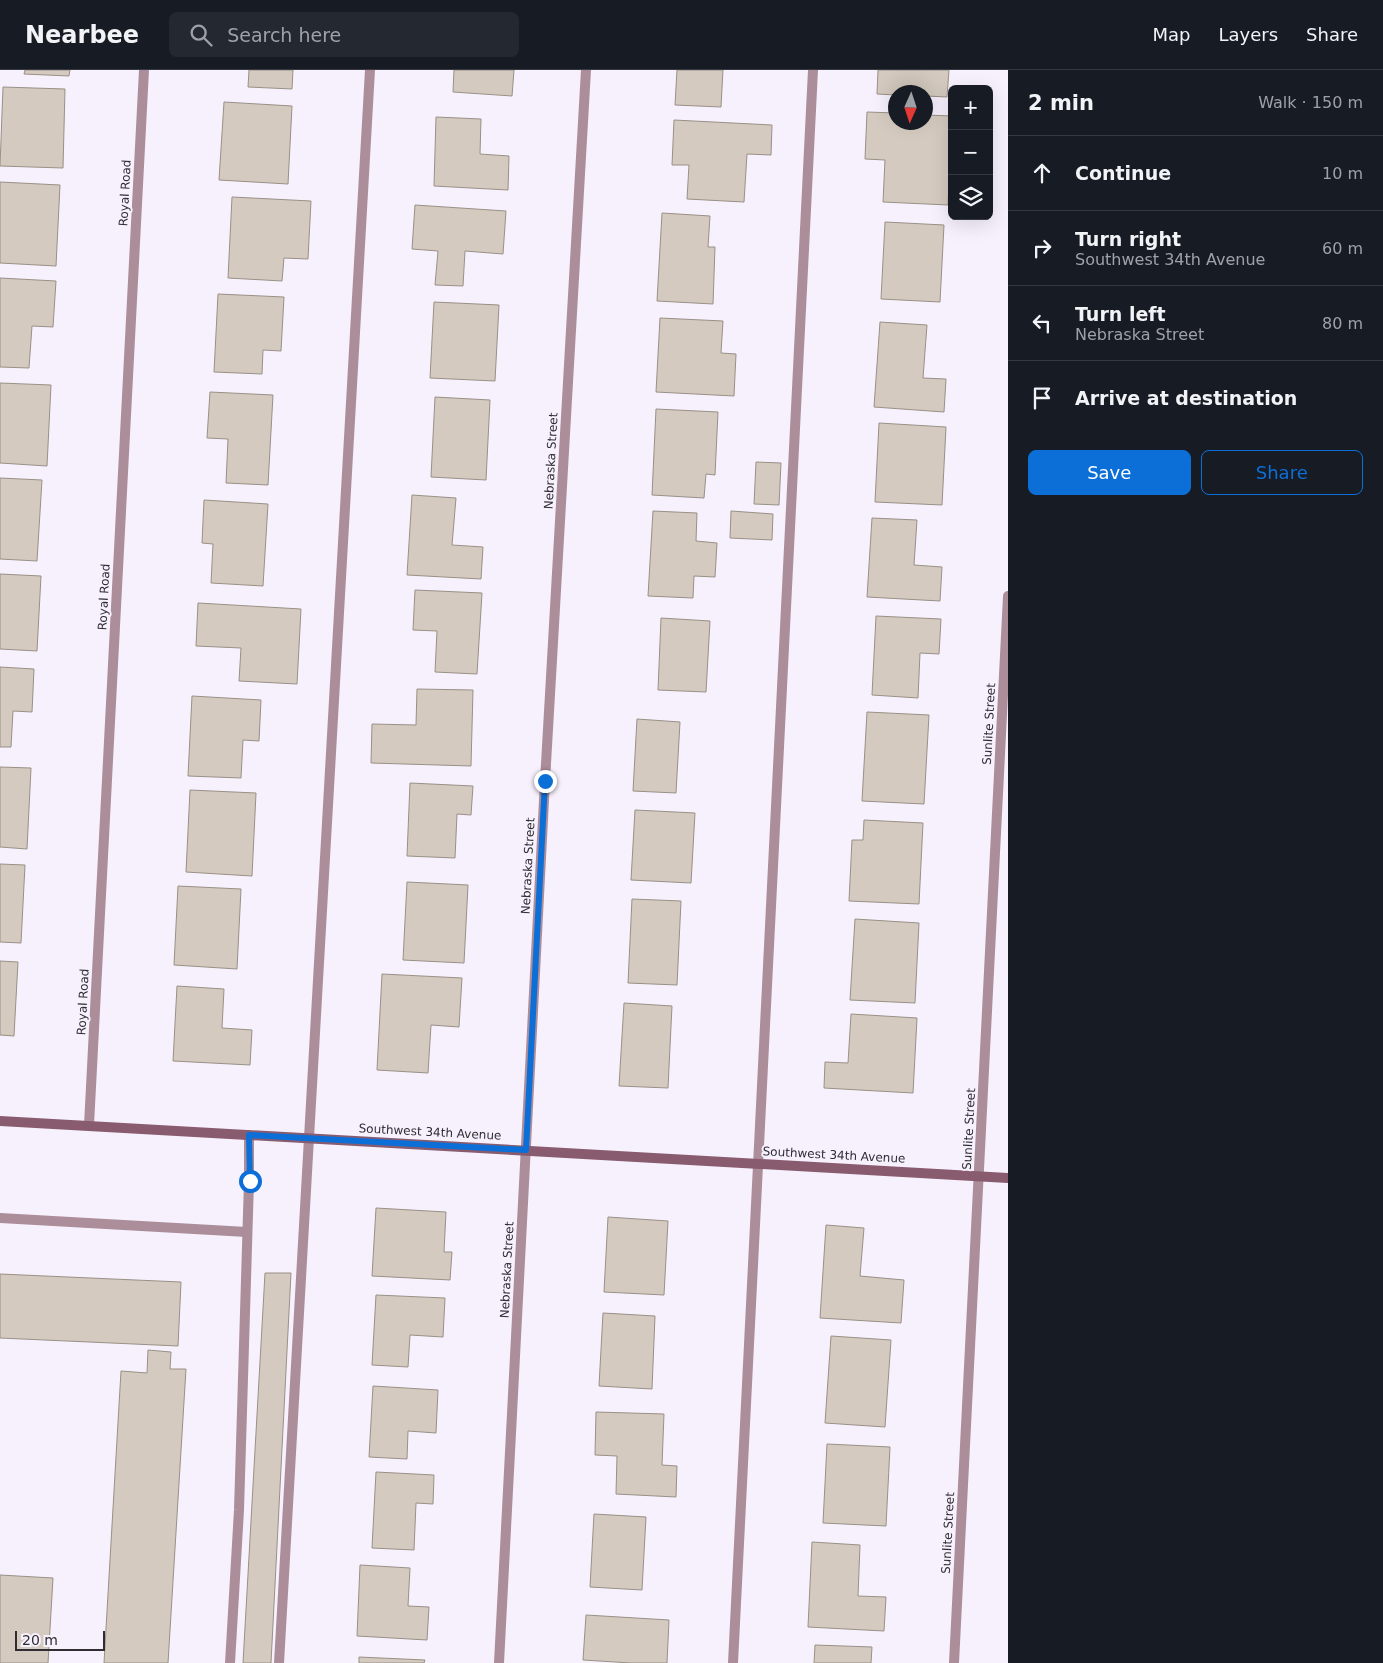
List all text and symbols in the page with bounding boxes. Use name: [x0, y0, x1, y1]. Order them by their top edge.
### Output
search box: [169, 12, 519, 57]
text: Nearbee: [25, 21, 139, 49]
icon: search: [187, 21, 215, 49]
text: Search here: [227, 24, 341, 46]
text: Map: [1152, 24, 1190, 45]
text: Layers: [1218, 24, 1278, 45]
text: Share: [1306, 24, 1358, 45]
north arrow: [888, 85, 933, 130]
map controls: [948, 85, 993, 220]
button: +: [948, 85, 993, 130]
text: 2 min: [1028, 91, 1094, 115]
text: Walk · 150 m: [1258, 93, 1363, 112]
button: −: [948, 130, 993, 175]
street label: Royal Road: [116, 159, 134, 227]
icon: ahead: [1028, 159, 1056, 187]
text: Continue: [1075, 162, 1171, 184]
text: 10 m: [1322, 164, 1363, 183]
button: layers: [948, 175, 993, 220]
text: Turn right: [1075, 228, 1181, 250]
icon: right: [1028, 234, 1056, 262]
text: 60 m: [1322, 239, 1363, 258]
text: Southwest 34th Avenue: [1075, 250, 1265, 269]
text: Turn left: [1075, 303, 1166, 325]
icon: left: [1028, 309, 1056, 337]
text: 80 m: [1322, 314, 1363, 333]
text: Nebraska Street: [1075, 325, 1204, 344]
icon: arrive: [1028, 384, 1056, 412]
text: Arrive at destination: [1075, 387, 1297, 409]
street label: Nebraska Street: [541, 412, 561, 510]
button: Save: [1028, 450, 1191, 495]
button: Share: [1201, 450, 1363, 495]
street label: Royal Road: [95, 563, 113, 631]
street label: Sunlite Street: [980, 682, 998, 765]
route end: [534, 770, 557, 793]
street label: Nebraska Street: [518, 817, 538, 915]
street label: Royal Road: [74, 968, 92, 1036]
street label: Sunlite Street: [960, 1087, 978, 1170]
street label: Southwest 34th Avenue: [358, 1121, 502, 1143]
street label: Southwest 34th Avenue: [762, 1144, 906, 1166]
route start: [239, 1170, 262, 1193]
street label: Nebraska Street: [497, 1221, 517, 1319]
street label: Sunlite Street: [939, 1491, 957, 1574]
scale bar: [15, 1628, 105, 1651]
text: 20 m: [22, 1632, 58, 1648]

